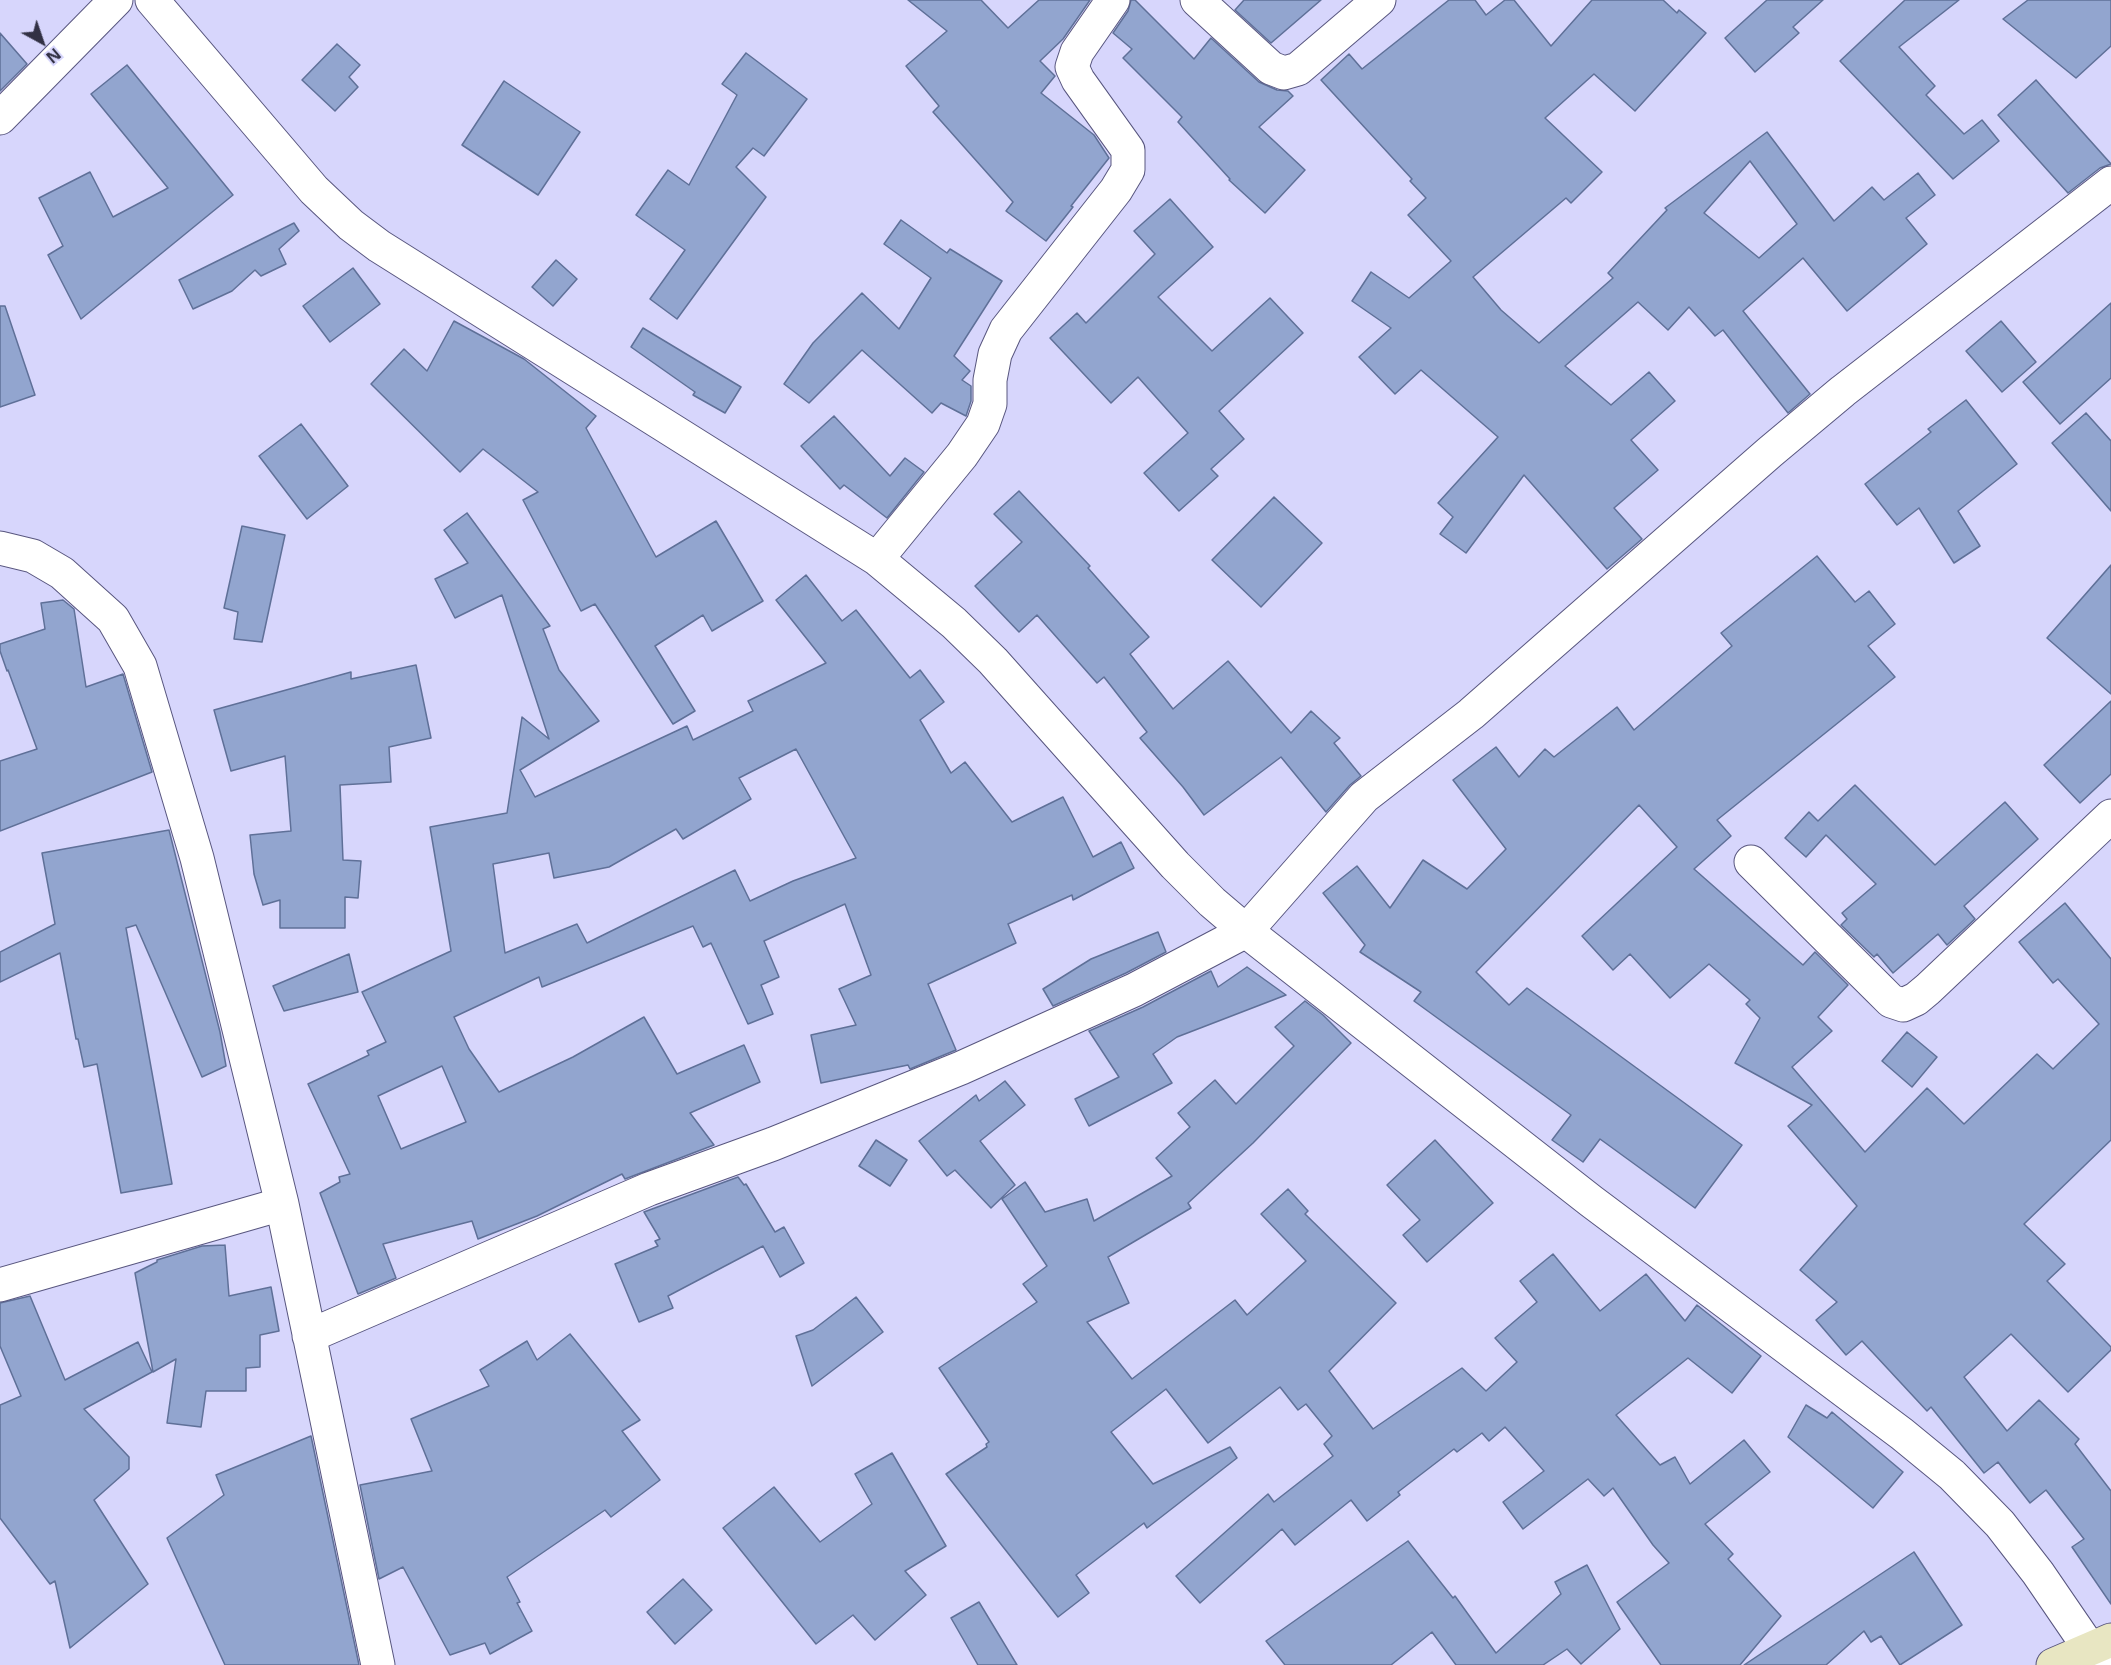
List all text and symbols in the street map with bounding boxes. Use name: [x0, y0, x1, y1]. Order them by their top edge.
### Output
north arrow: [12, 12, 72, 72]
text: N: [42, 43, 66, 68]

